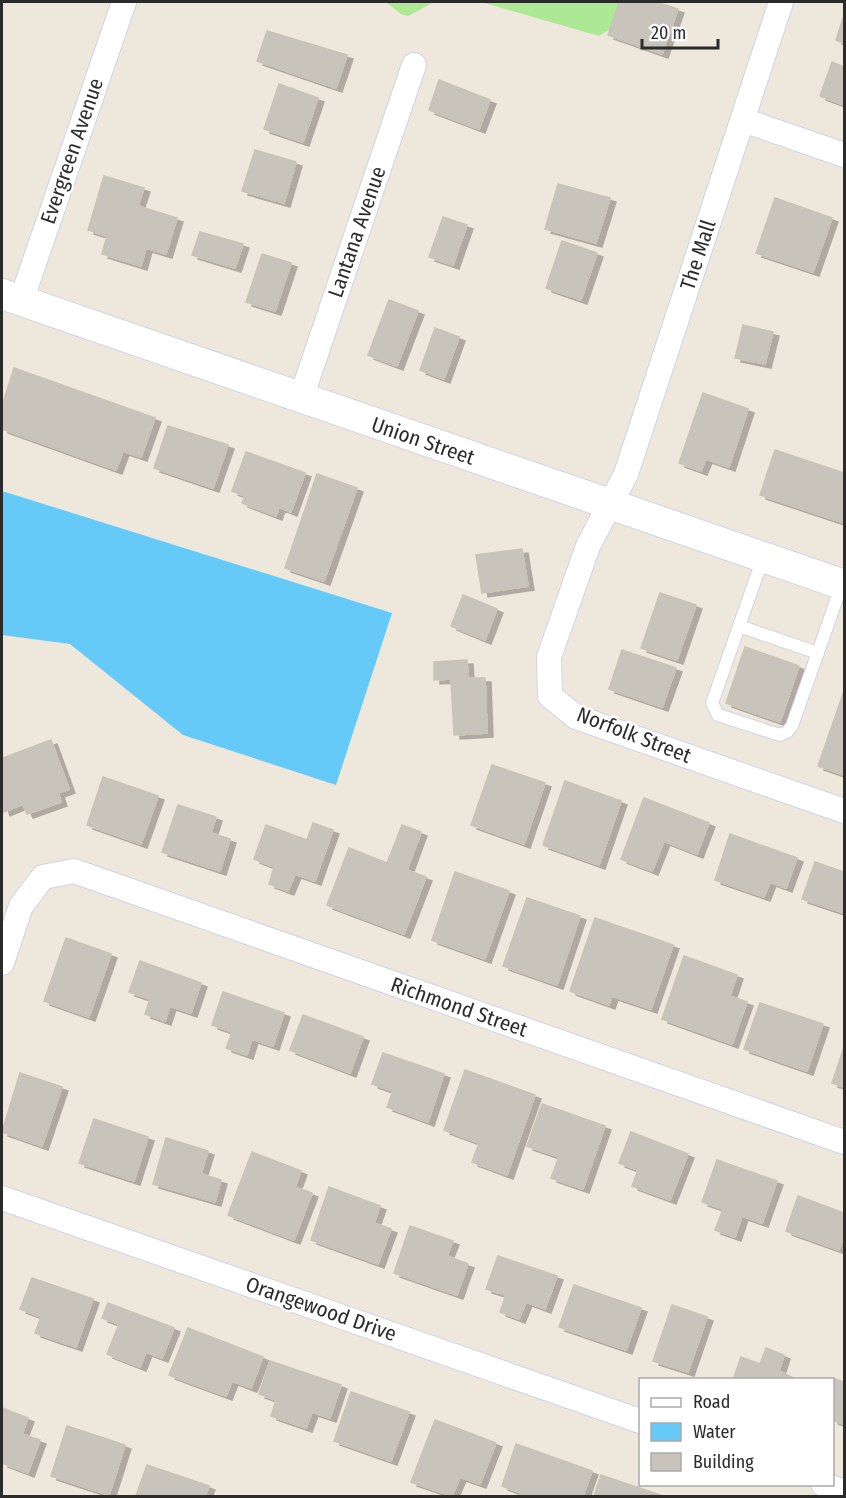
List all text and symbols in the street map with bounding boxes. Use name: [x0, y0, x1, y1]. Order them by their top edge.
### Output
scale bar: [642, 12, 718, 50]
text: 20 m: [651, 22, 686, 44]
street label: Evergreen Avenue: [35, 75, 109, 227]
street label: Lantana Avenue: [322, 163, 392, 301]
street label: The Mall: [674, 216, 722, 293]
street label: Union Street: [368, 411, 478, 471]
street label: Norfolk Street: [573, 701, 695, 769]
street label: Richmond Street: [387, 971, 531, 1043]
street label: Orangewood Drive: [242, 1271, 400, 1347]
legend: [639, 1378, 834, 1486]
text: Road: [693, 1391, 730, 1413]
text: Water: [693, 1421, 736, 1443]
text: Building: [693, 1451, 754, 1473]

